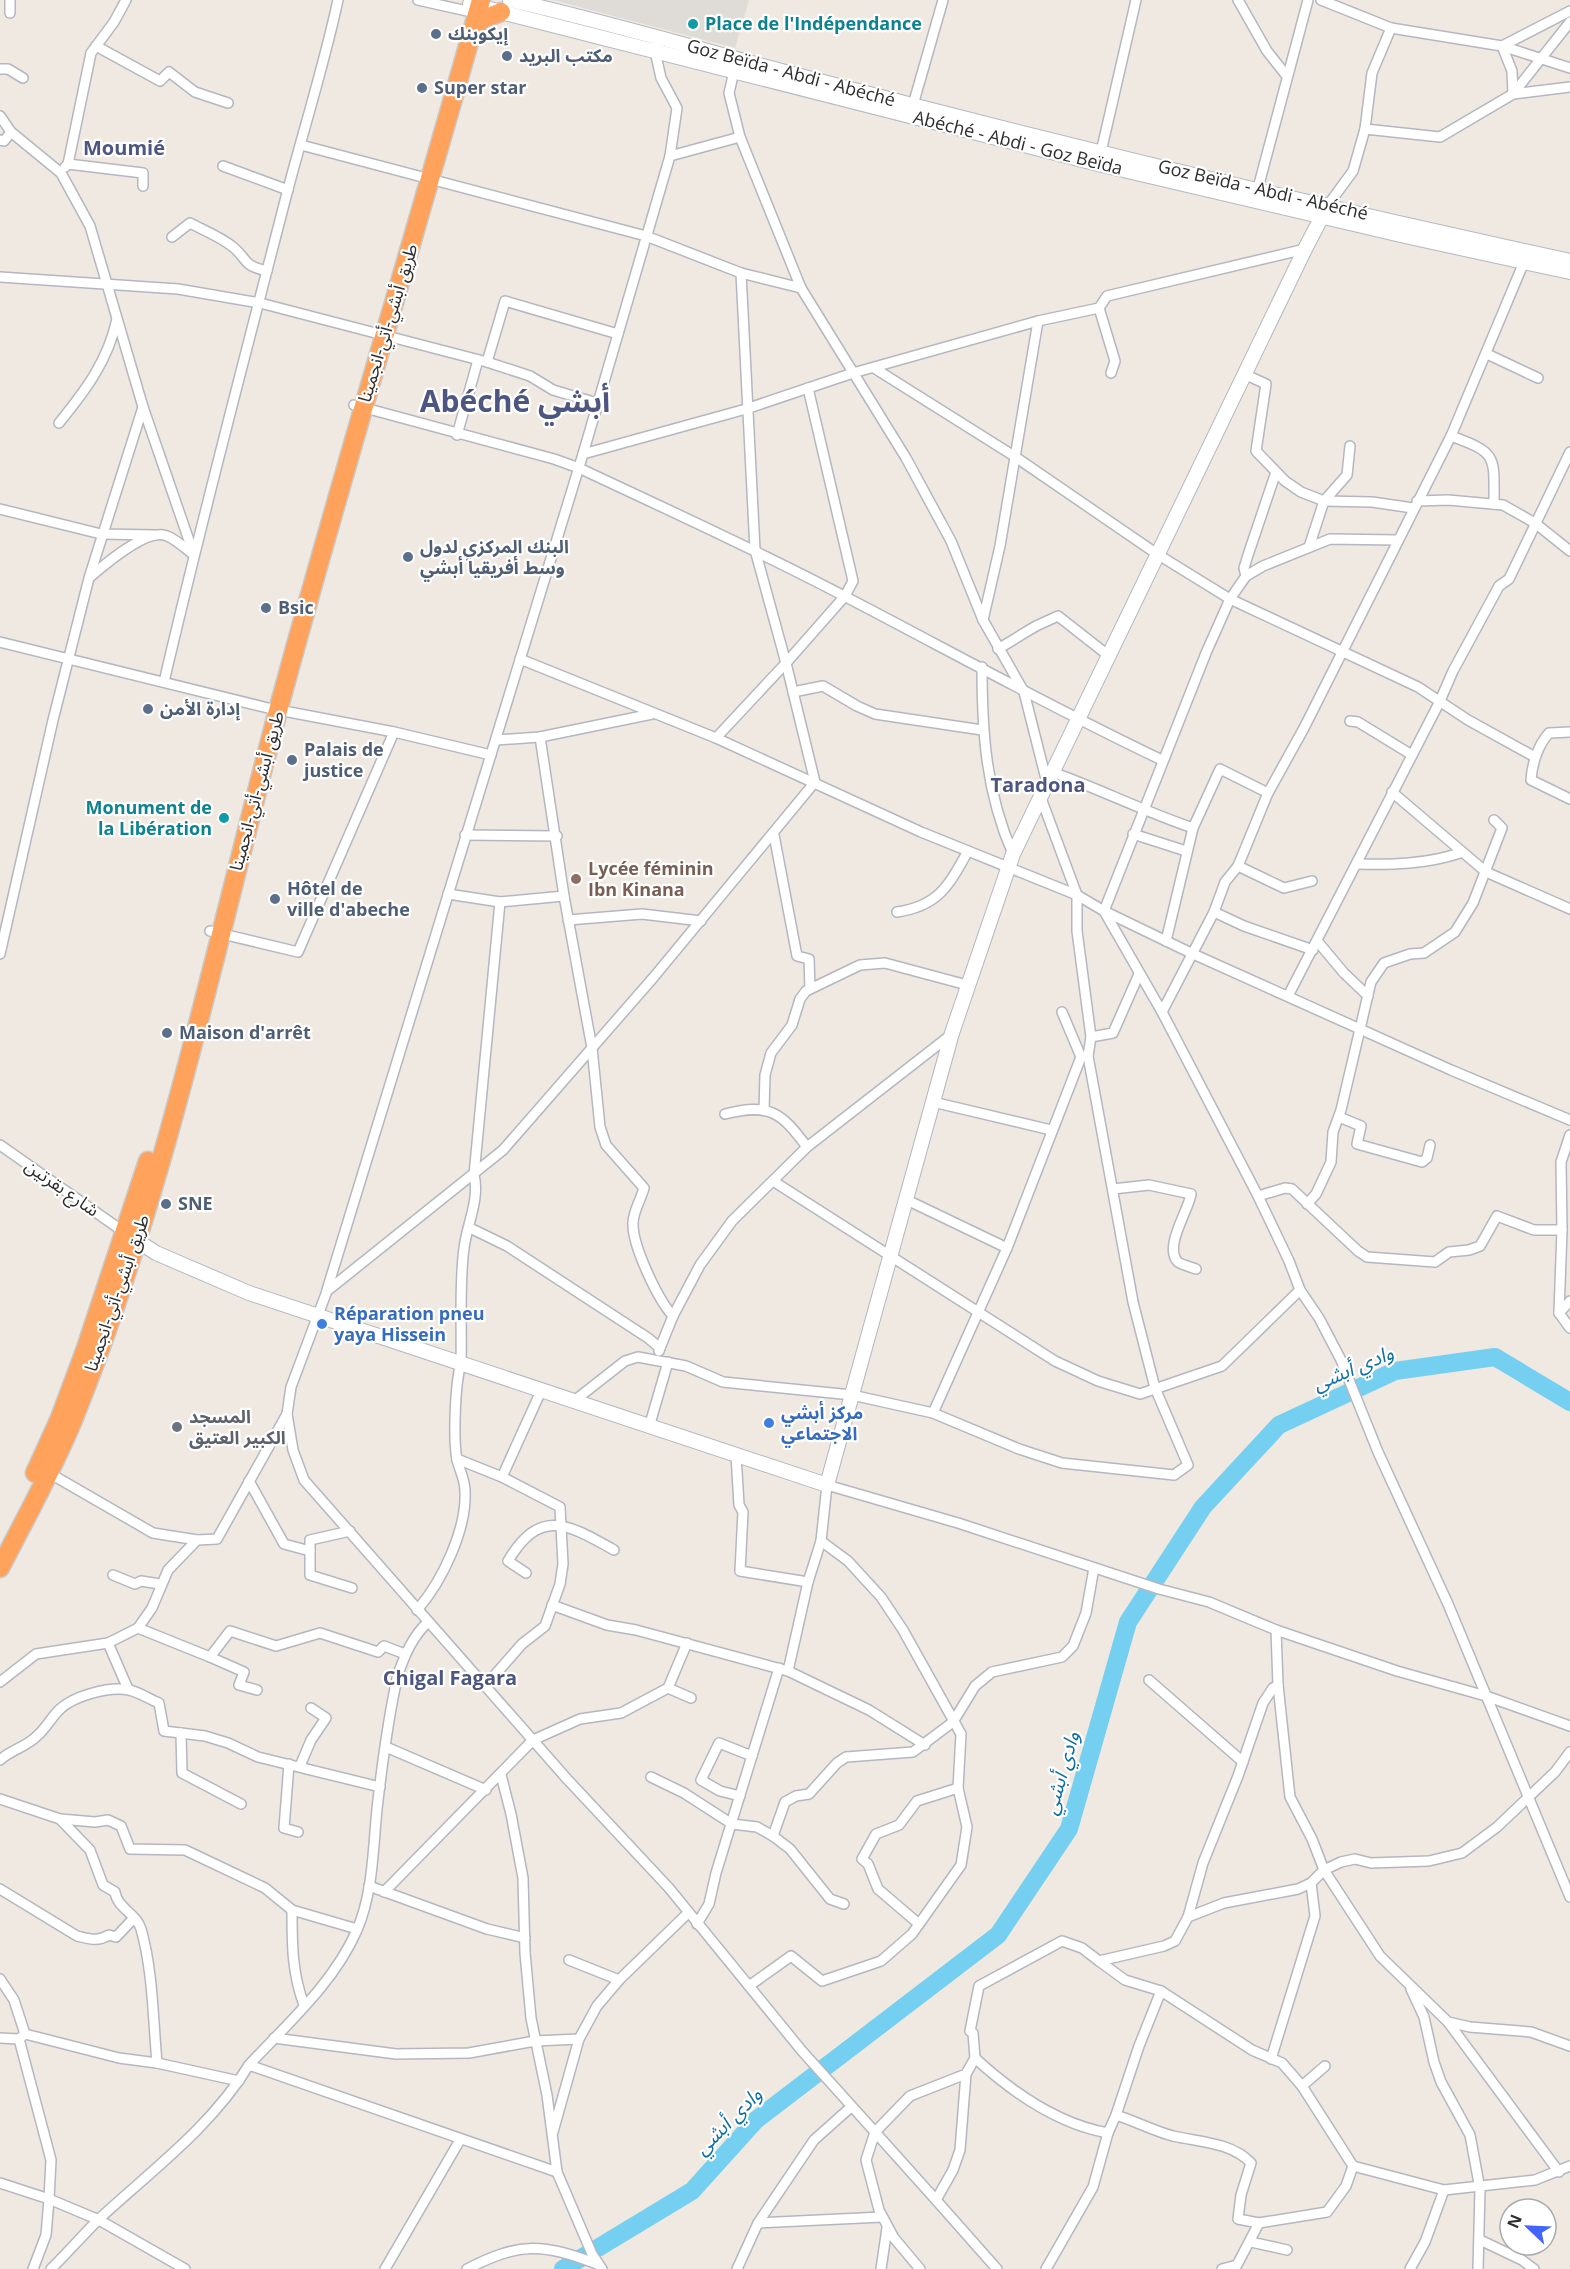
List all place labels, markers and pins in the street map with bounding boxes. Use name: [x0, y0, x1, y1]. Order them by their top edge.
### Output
place label: Place de l'Indépendance: [705, 11, 922, 35]
marker: Place de l'Indépendance: [686, 17, 700, 31]
place label: إيكوبنك: [448, 21, 509, 46]
marker: إيكوبنك: [429, 27, 443, 41]
place label: مكتب البريد: [519, 43, 613, 67]
marker: مكتب البريد: [500, 49, 514, 63]
place label: Super star: [434, 75, 526, 99]
marker: Super star: [415, 81, 429, 95]
place label: البنك المركزي لدول وسط أفريقيا أبشي: [420, 534, 569, 582]
marker: البنك المركزي لدول وسط أفريقيا أبشي: [401, 550, 415, 564]
place label: Bsic: [278, 595, 314, 619]
marker: Bsic: [259, 601, 273, 615]
place label: إدارة الأمن: [160, 696, 241, 721]
marker: إدارة الأمن: [141, 702, 155, 716]
place label: Palais de justice: [302, 737, 384, 782]
marker: Palais de justice: [285, 753, 299, 767]
place label: Monument de la Libération: [86, 795, 212, 840]
marker: Monument de la Libération: [217, 811, 231, 825]
place label: Lycée féminin Ibn Kinana: [588, 856, 714, 901]
marker: Lycée féminin Ibn Kinana: [569, 872, 583, 886]
place label: Hôtel de ville d'abeche: [287, 876, 410, 921]
marker: Hôtel de ville d'abeche: [268, 892, 282, 906]
place label: Maison d'arrêt: [179, 1020, 311, 1044]
marker: Maison d'arrêt: [160, 1026, 174, 1040]
place label: SNE: [178, 1191, 213, 1215]
marker: SNE: [159, 1197, 173, 1211]
place label: Réparation pneu yaya Hissein: [334, 1301, 484, 1346]
marker: Réparation pneu yaya Hissein: [315, 1317, 329, 1331]
place label: مركز أبشي الاجتماعي: [781, 1400, 863, 1448]
place label: المسجد الكبير العتيق: [189, 1404, 286, 1449]
marker: مركز أبشي الاجتماعي: [762, 1416, 776, 1430]
marker: المسجد الكبير العتيق: [170, 1420, 184, 1434]

